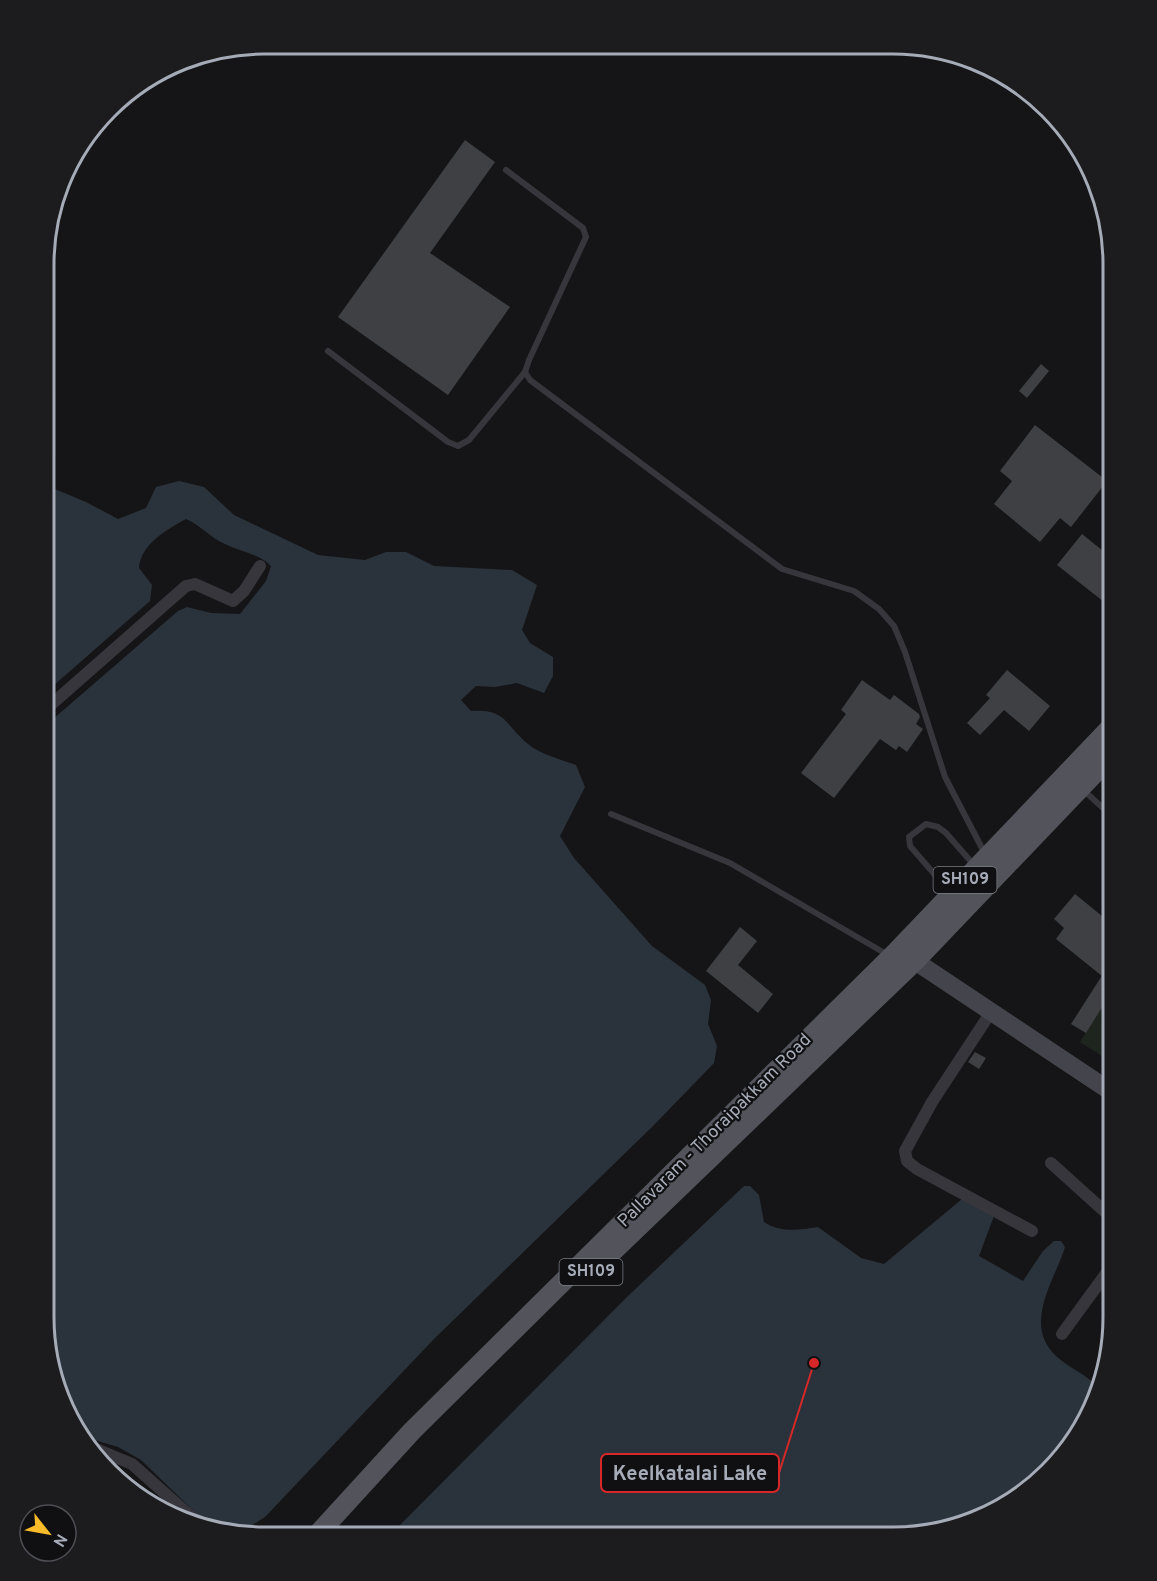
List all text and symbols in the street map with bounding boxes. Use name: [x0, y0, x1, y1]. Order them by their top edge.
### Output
road number: SH109: [934, 867, 996, 893]
street label: Pallavaram - Thoraipakkam Road: [613, 1029, 817, 1233]
road number: SH109: [560, 1259, 622, 1285]
callout: Keelkatalai Lake: [601, 1454, 779, 1492]
text: Keelkatalai Lake: [613, 1462, 767, 1488]
north arrow: [18, 1503, 78, 1563]
text: N: [48, 1530, 71, 1550]

